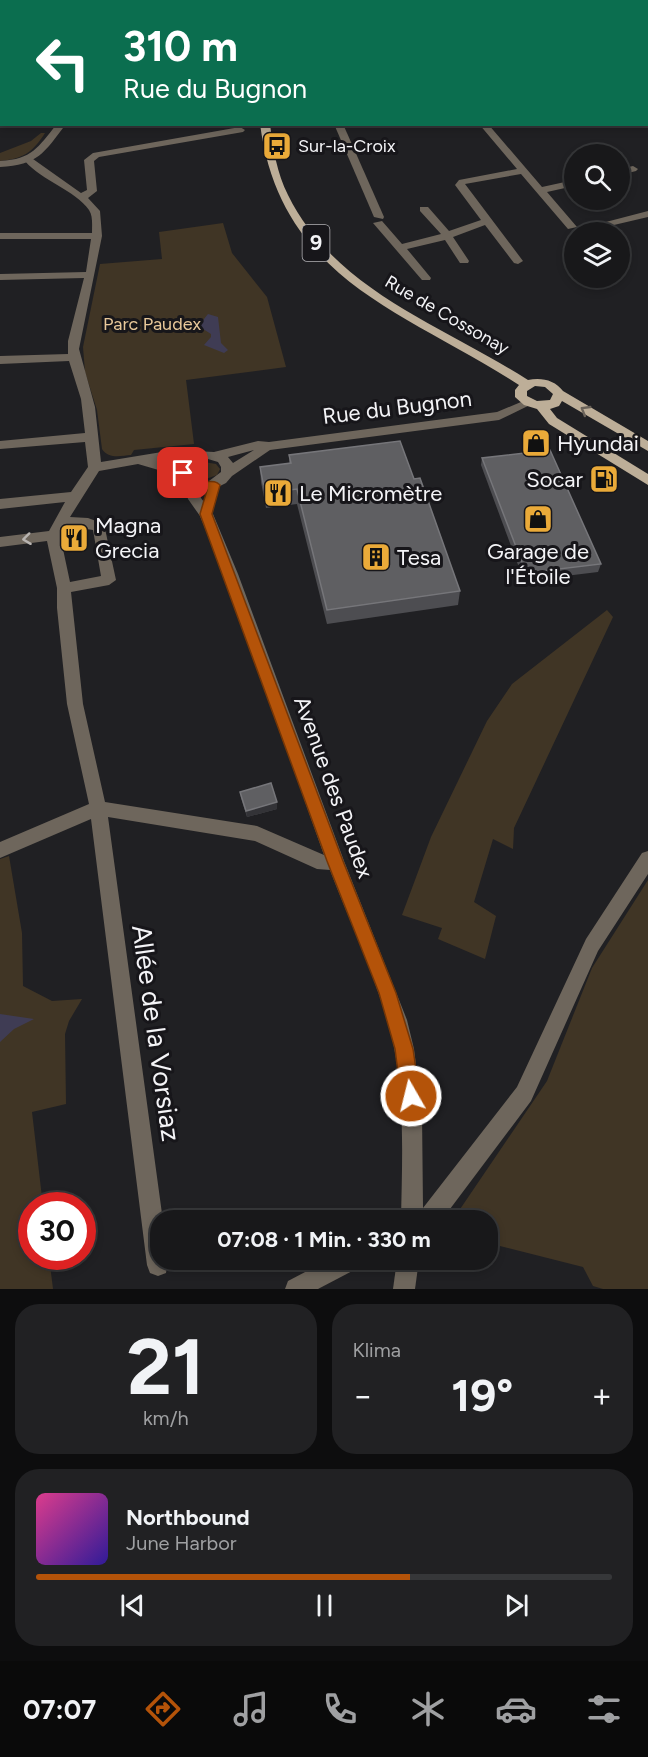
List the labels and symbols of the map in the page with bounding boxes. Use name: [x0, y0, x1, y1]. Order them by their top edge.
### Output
bus stop icon: Sur-la-Croix: [261, 130, 293, 162]
place label: Sur-la-Croix: [298, 135, 396, 157]
road number: 9: [302, 225, 330, 261]
street label: Rue de Cossonay: [381, 271, 513, 360]
park label: Parc Paudex: [103, 313, 201, 335]
street label: Rue du Bugnon: [321, 385, 473, 430]
one-way arrow: [581, 405, 591, 417]
shop icon: Hyundai: [520, 427, 552, 459]
place label: Hyundai: [557, 430, 639, 457]
pin: [157, 447, 208, 498]
fuel station icon: Socar: [588, 463, 620, 495]
place label: Socar: [526, 466, 584, 493]
restaurant icon: Le Micromètre: [262, 477, 294, 509]
place label: Le Micromètre: [299, 480, 442, 507]
shop icon: Garage de l'Étoile: [522, 503, 554, 535]
place label: Magna Grecia: [95, 512, 161, 564]
restaurant icon: Magna Grecia: [58, 522, 90, 554]
one-way arrow: [22, 532, 31, 544]
place label: Garage de l'Étoile: [487, 538, 589, 590]
building icon: Tesa: [360, 541, 392, 573]
place label: Tesa: [397, 544, 441, 571]
street label: Avenue des Paudex: [288, 692, 379, 882]
street label: Allée de la Vorsiaz: [125, 923, 188, 1143]
position arrow: [379, 1064, 443, 1128]
speed limit sign: 30: [18, 1192, 96, 1270]

